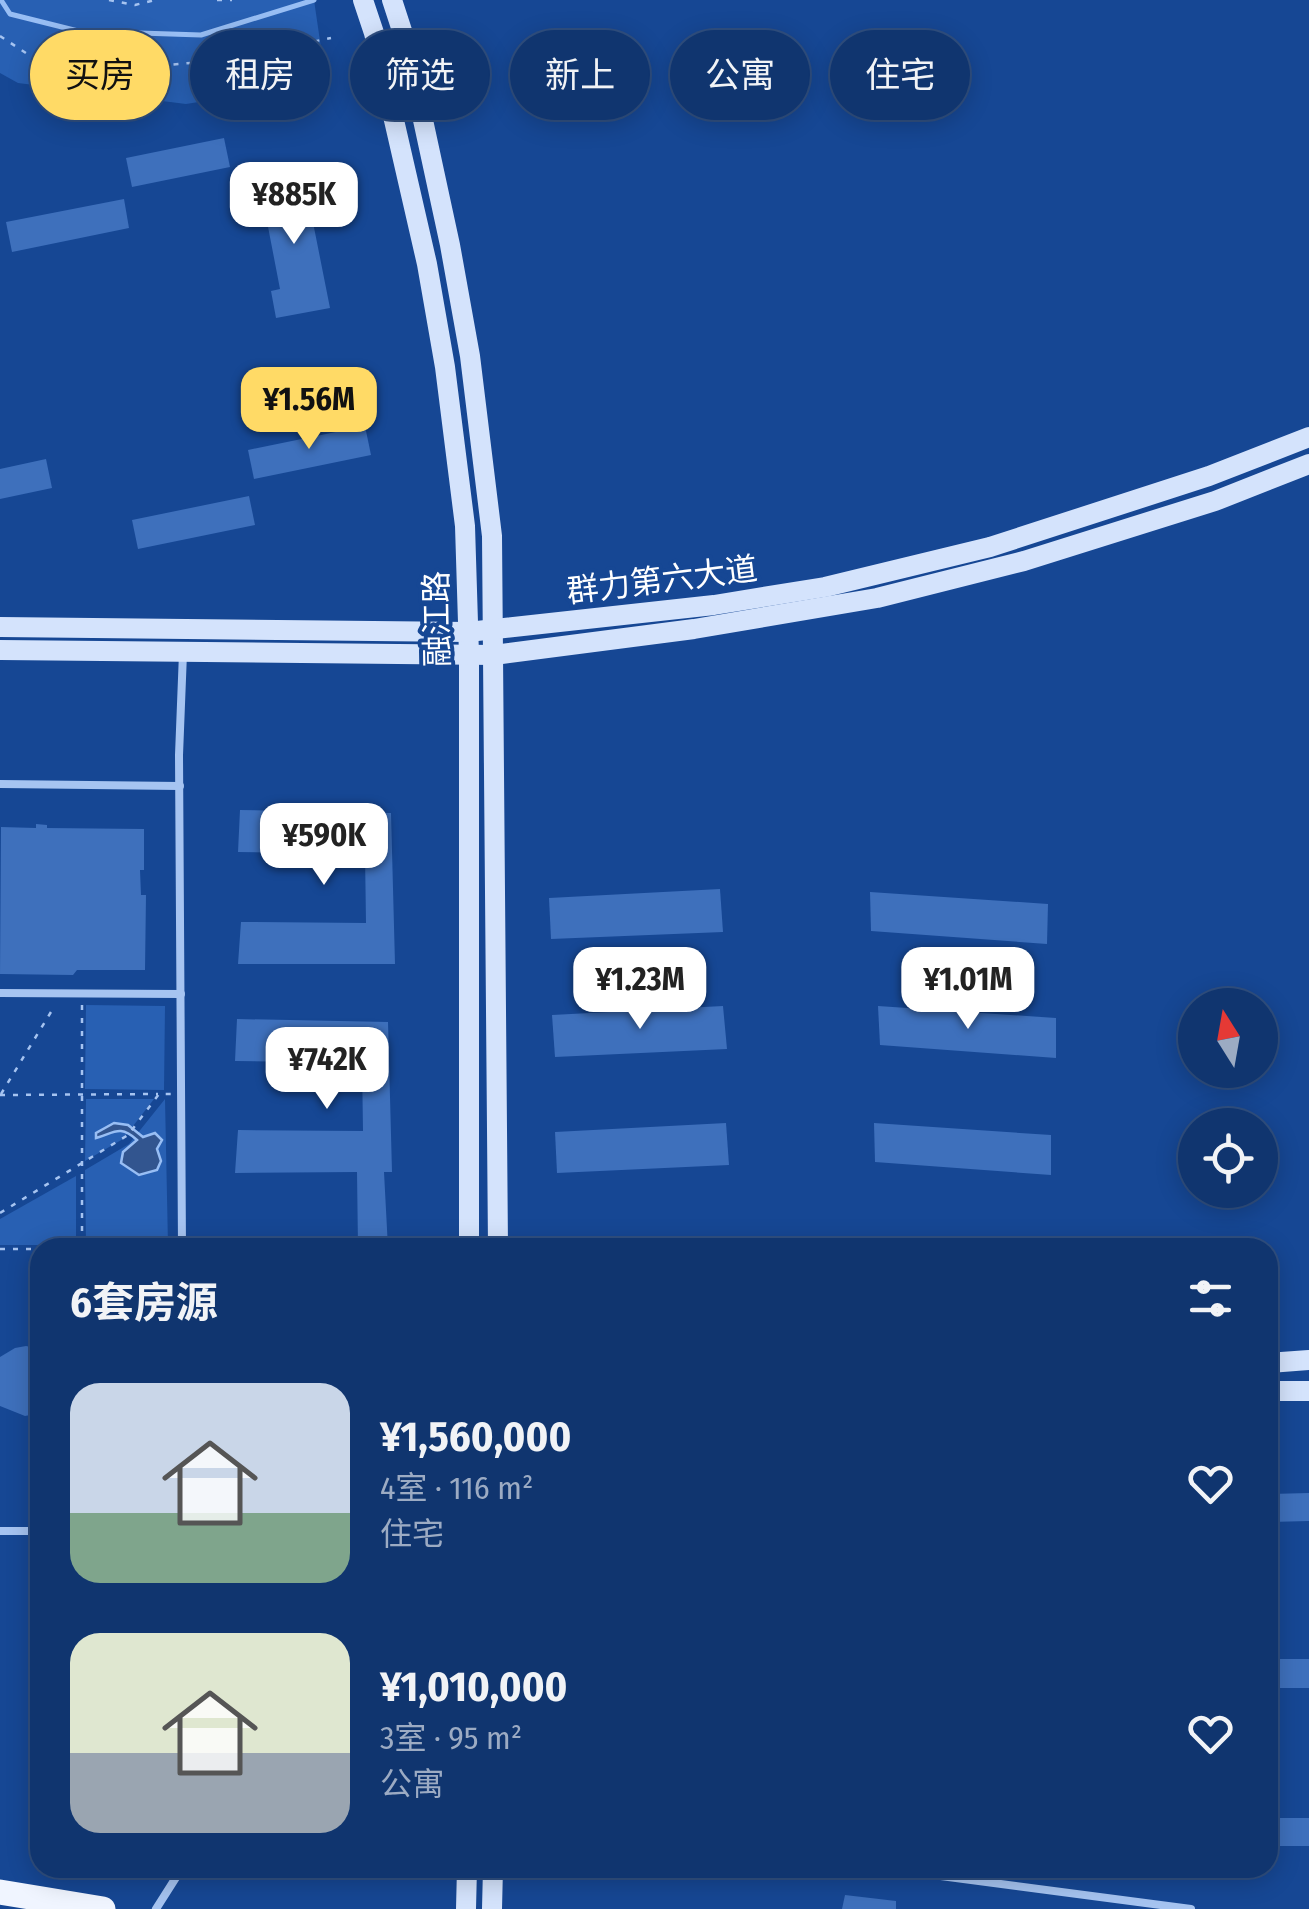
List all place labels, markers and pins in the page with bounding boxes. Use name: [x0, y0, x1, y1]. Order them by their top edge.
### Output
pin: ¥885K: [224, 162, 364, 247]
pin: ¥1.56M: [228, 367, 390, 452]
pin: ¥590K: [254, 803, 394, 888]
pin: ¥1.23M: [559, 947, 721, 1032]
pin: ¥1.01M: [887, 947, 1049, 1032]
pin: ¥742K: [257, 1027, 397, 1112]

